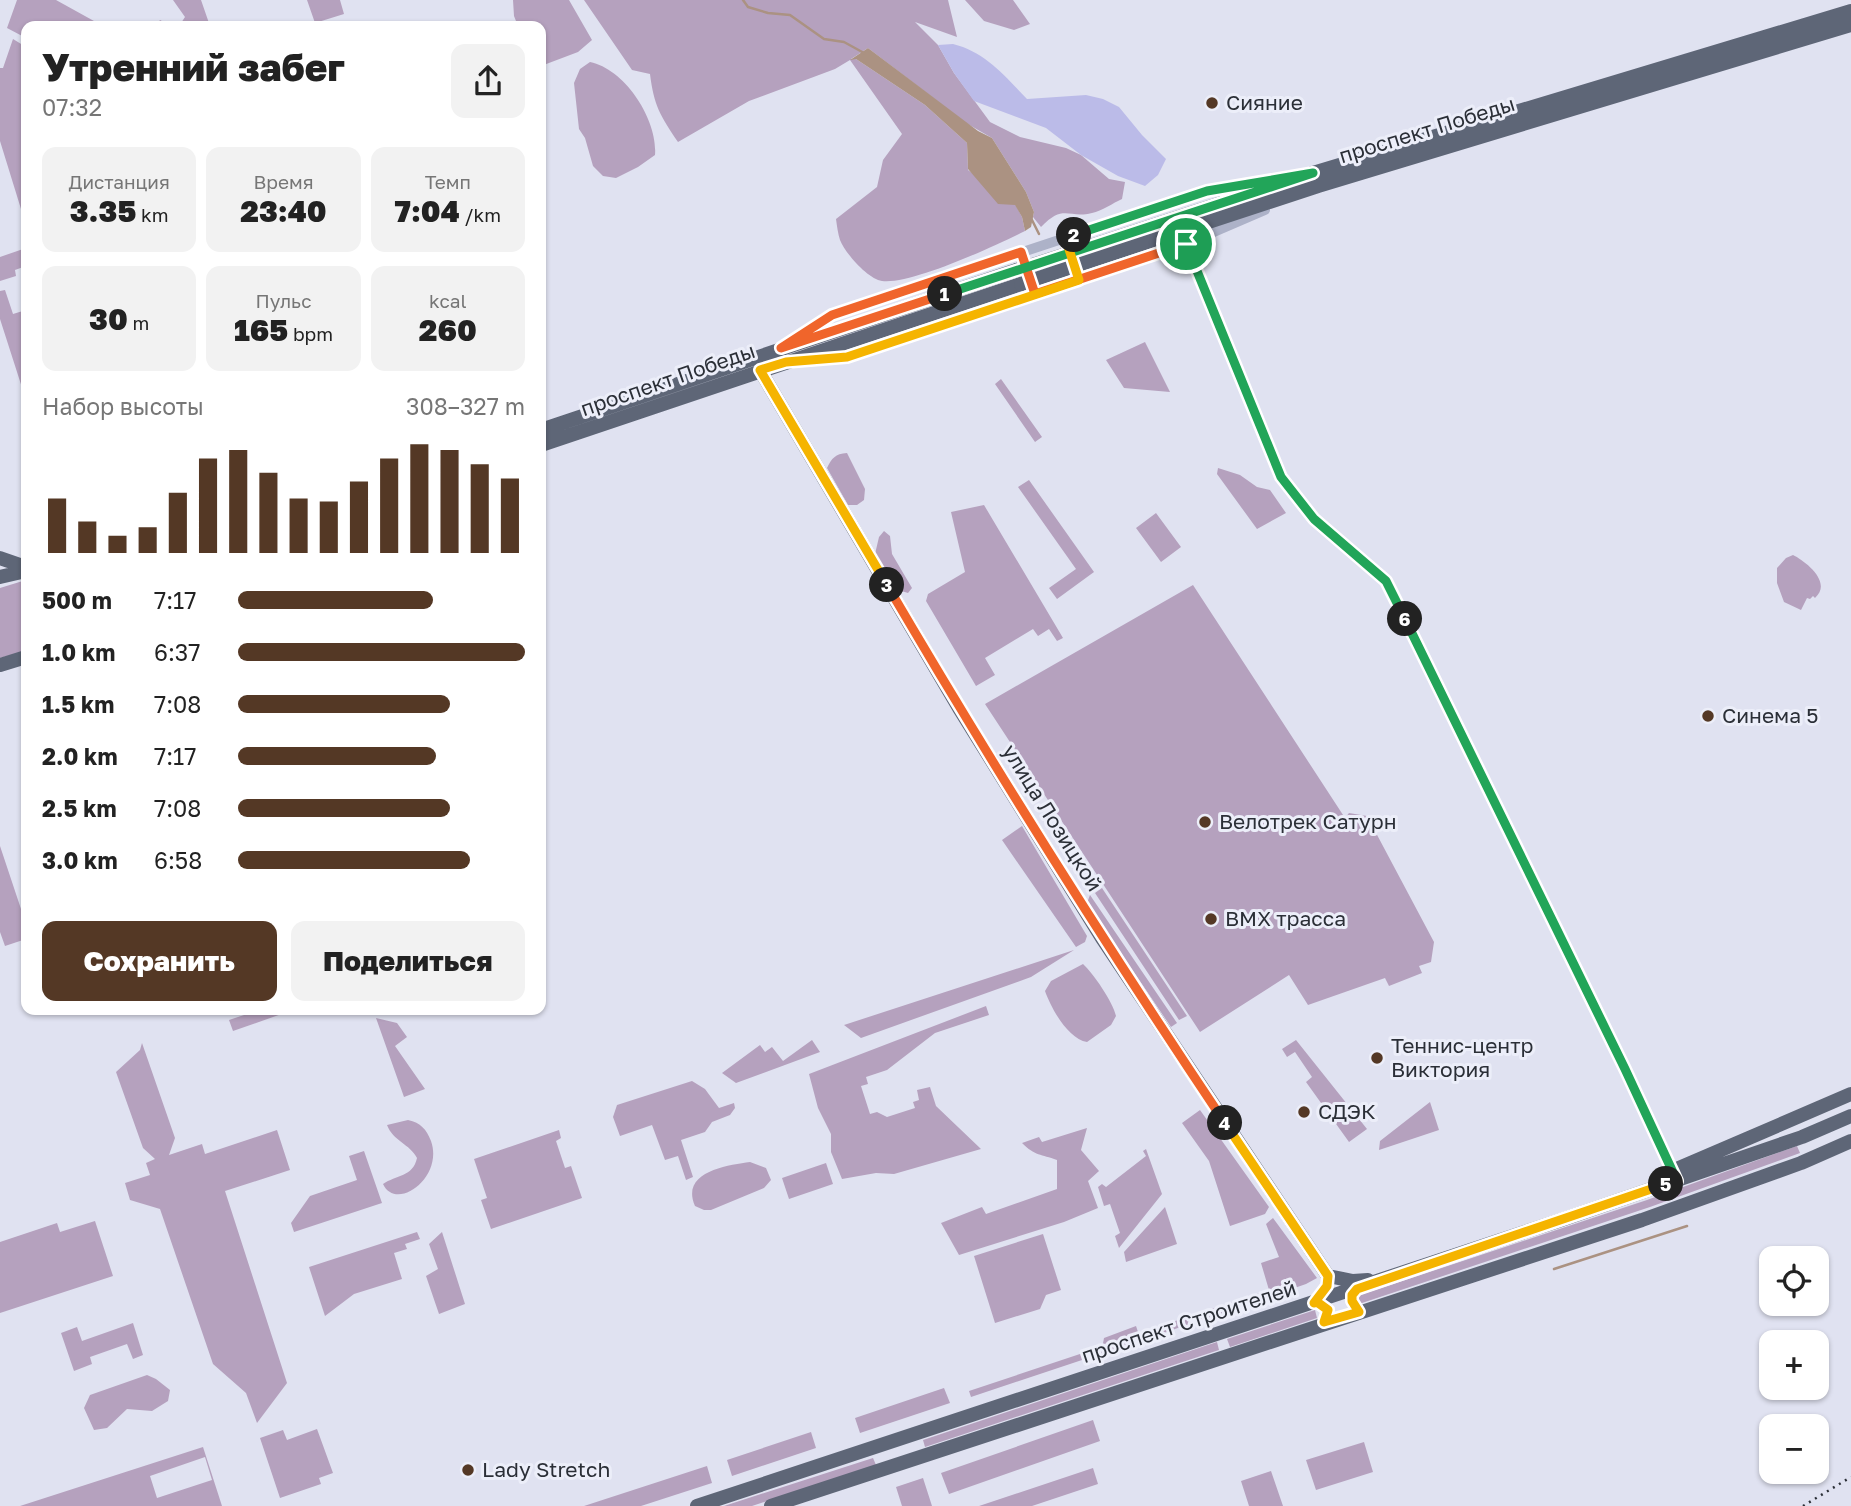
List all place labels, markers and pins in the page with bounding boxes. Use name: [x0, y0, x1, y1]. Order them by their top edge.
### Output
place label: Сияние: [1226, 89, 1303, 115]
marker: Сияние: [1204, 95, 1220, 111]
pin: [1156, 214, 1216, 274]
pin: 2: [1056, 218, 1092, 252]
pin: 1: [928, 276, 962, 312]
pin: 3: [870, 568, 904, 602]
pin: 6: [1388, 602, 1422, 636]
place label: Синема 5: [1722, 702, 1819, 728]
marker: Синема 5: [1700, 708, 1716, 724]
place label: Велотрек Сатурн: [1219, 808, 1397, 834]
marker: Велотрек Сатурн: [1197, 814, 1213, 830]
place label: BMX трасса: [1225, 905, 1346, 931]
marker: BMX трасса: [1203, 911, 1219, 927]
place label: Теннис-центр Виктория: [1391, 1032, 1533, 1082]
marker: Теннис-центр Виктория: [1369, 1050, 1385, 1066]
place label: СДЭК: [1318, 1098, 1376, 1124]
marker: СДЭК: [1296, 1104, 1312, 1120]
pin: 4: [1208, 1106, 1242, 1140]
pin: 5: [1648, 1166, 1684, 1202]
place label: Lady Stretch: [482, 1456, 610, 1482]
marker: Lady Stretch: [460, 1462, 476, 1478]

